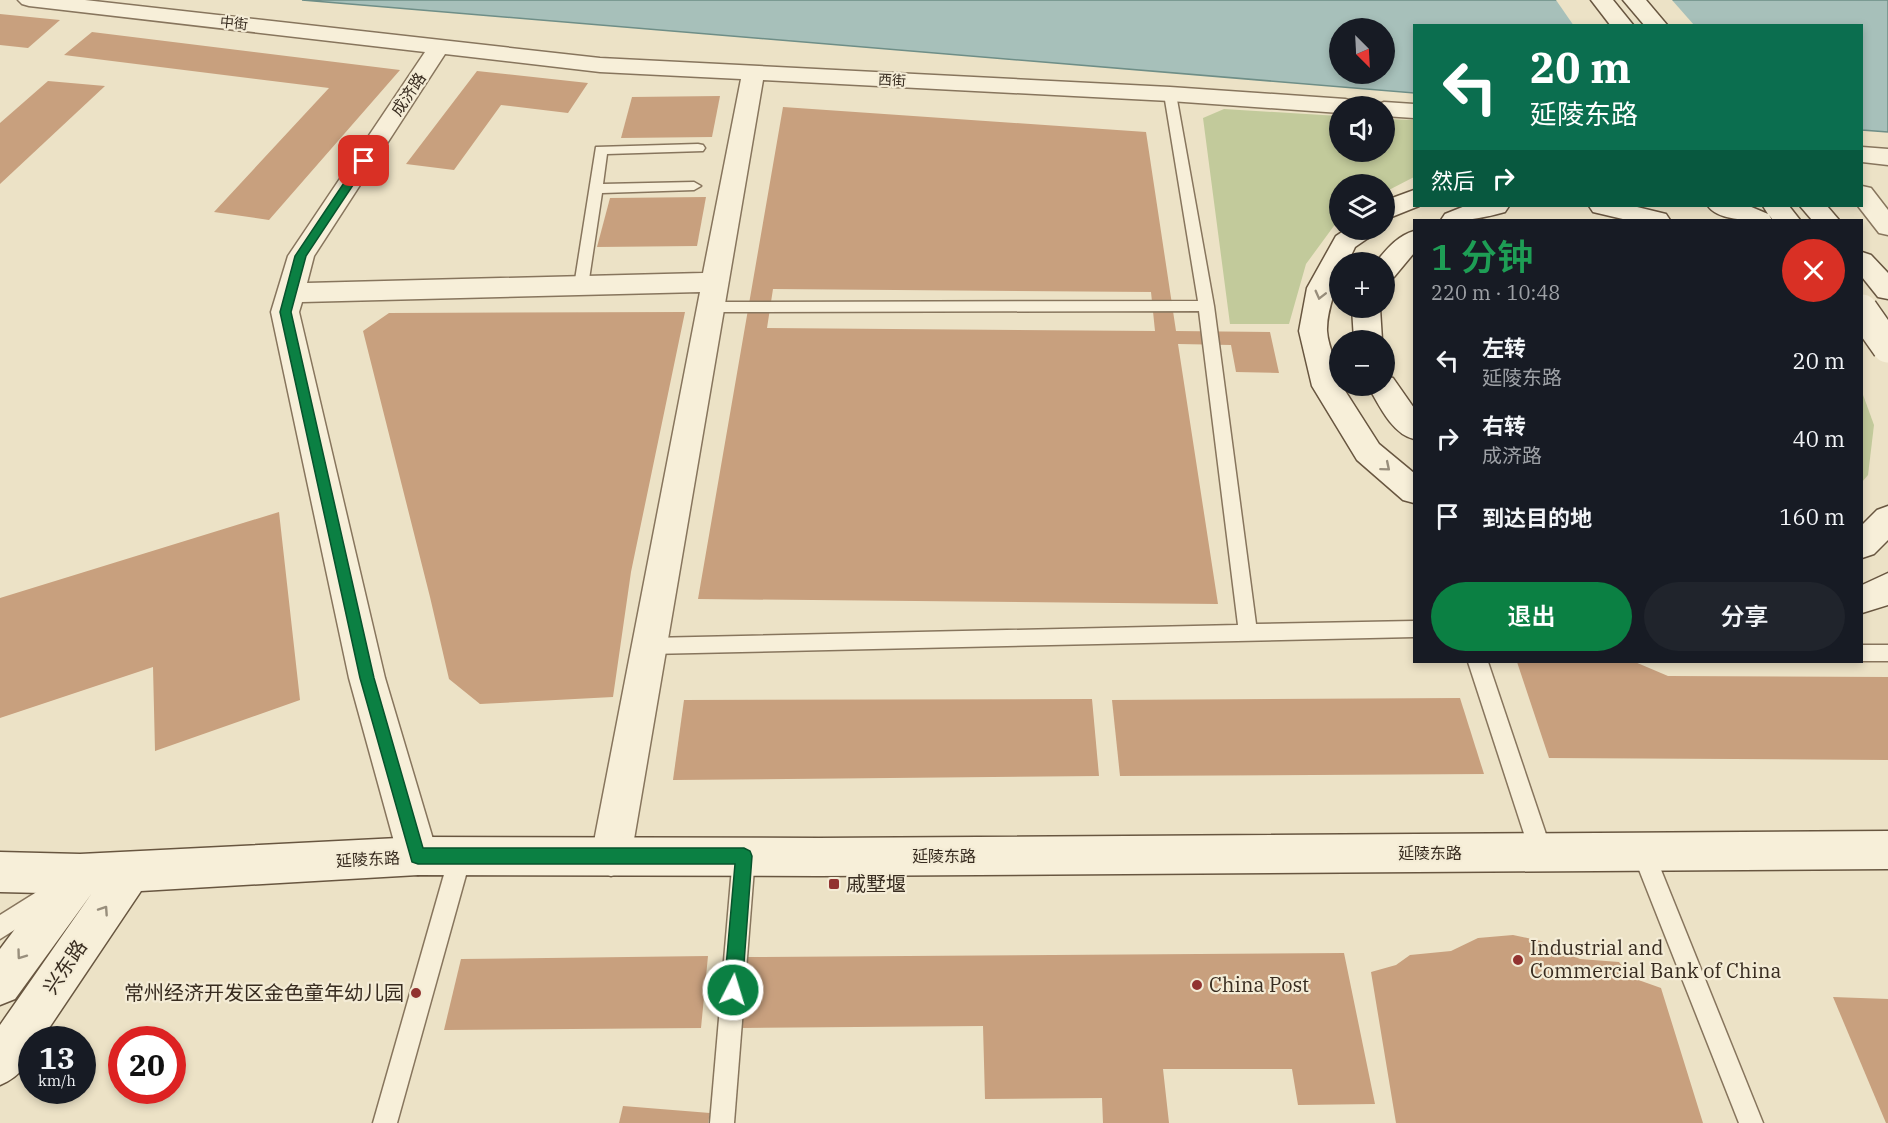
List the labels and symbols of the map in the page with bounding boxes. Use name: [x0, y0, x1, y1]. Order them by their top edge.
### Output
street label: 中街: [219, 13, 249, 33]
north arrow: [1329, 18, 1395, 84]
street label: 成济路: [386, 69, 430, 119]
street label: 西街: [878, 70, 906, 90]
pin: [338, 135, 389, 186]
one-way arrow: [1315, 290, 1328, 300]
one-way arrow: [1379, 460, 1390, 471]
street label: 延陵东路: [1398, 843, 1462, 863]
street label: 延陵东路: [912, 846, 976, 866]
street label: 延陵东路: [336, 847, 400, 871]
place label: 戚墅堰: [846, 870, 906, 897]
marker: 戚墅堰: [827, 877, 841, 891]
one-way arrow: [97, 906, 108, 917]
street label: 兴东路: [37, 934, 93, 999]
place label: Industrial and Commercial Bank of China: [1530, 934, 1782, 984]
one-way arrow: [17, 949, 28, 960]
marker: Industrial and Commercial Bank of China: [1511, 953, 1525, 967]
position arrow: [701, 958, 765, 1022]
place label: China Post: [1209, 971, 1309, 998]
marker: China Post: [1190, 978, 1204, 992]
place label: 常州经济开发区金色童年幼儿园: [124, 979, 404, 1006]
marker: 常州经济开发区金色童年幼儿园: [409, 986, 423, 1000]
speed limit sign: 20: [108, 1026, 186, 1104]

